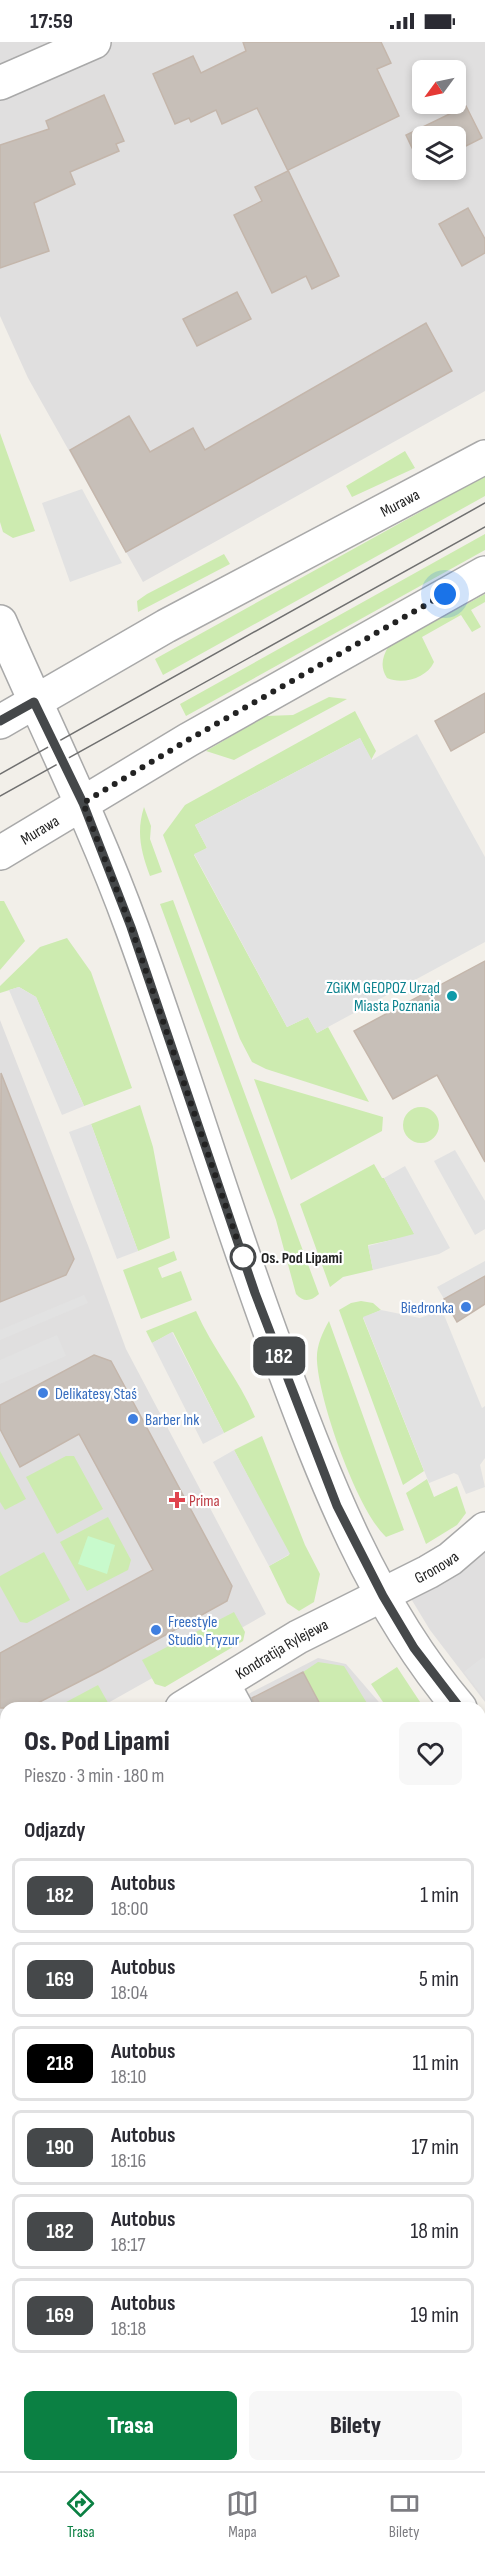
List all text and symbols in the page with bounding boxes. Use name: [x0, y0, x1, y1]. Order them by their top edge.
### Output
text: 17:59: [30, 8, 73, 35]
north arrow: [412, 60, 466, 114]
map controls: [412, 60, 466, 180]
button: layers: [412, 126, 466, 180]
street label: Murawa: [377, 485, 423, 522]
your location: [430, 579, 460, 609]
street label: Murawa: [17, 812, 63, 849]
place label: ZGiKM GEOPOZ Urząd Miasta Poznania: [326, 979, 440, 1016]
marker: ZGiKM GEOPOZ Urząd Miasta Poznania: [445, 989, 459, 1003]
marker: Os. Pod Lipami: [230, 1244, 256, 1270]
place label: Os. Pod Lipami: [261, 1249, 342, 1268]
place label: Biedronka: [401, 1299, 454, 1318]
marker: Biedronka: [459, 1300, 473, 1314]
line badge: 182: [244, 1336, 314, 1376]
text: 182: [265, 1344, 293, 1369]
place label: Delikatesy Staś: [55, 1385, 137, 1404]
marker: Delikatesy Staś: [36, 1386, 50, 1400]
place label: Barber Ink: [145, 1411, 199, 1430]
marker: Barber Ink: [126, 1412, 140, 1426]
place label: Prima: [189, 1492, 220, 1511]
marker: Prima: [170, 1493, 184, 1507]
street label: Gronowa: [412, 1548, 463, 1588]
place label: Freestyle Studio Fryzur: [168, 1613, 240, 1650]
street label: Kondratija Rylejewa: [232, 1616, 332, 1684]
marker: Freestyle Studio Fryzur: [149, 1623, 163, 1637]
button: heart: [399, 1722, 462, 1785]
text: Os. Pod Lipami: [24, 1725, 170, 1758]
text: Pieszo · 3 min · 180 m: [24, 1764, 164, 1788]
text: Odjazdy: [24, 1817, 85, 1844]
text: Autobus: [111, 1870, 175, 1897]
text: 1 min: [420, 1882, 459, 1909]
text: 182: [46, 1883, 74, 1908]
text: 18:00: [111, 1897, 148, 1921]
text: Autobus: [111, 1954, 175, 1981]
text: 5 min: [419, 1966, 459, 1993]
text: 169: [46, 1967, 74, 1992]
text: 18:04: [111, 1981, 148, 2005]
text: Autobus: [111, 2038, 175, 2065]
text: 11 min: [412, 2050, 459, 2077]
text: 218: [46, 2051, 74, 2076]
text: 18:10: [111, 2065, 146, 2089]
text: Autobus: [111, 2122, 175, 2149]
text: 17 min: [411, 2134, 459, 2161]
text: 190: [46, 2135, 74, 2160]
text: 18:16: [111, 2149, 146, 2173]
text: Autobus: [111, 2206, 175, 2233]
text: 18 min: [411, 2218, 459, 2245]
text: 182: [46, 2219, 74, 2244]
text: 18:17: [111, 2233, 146, 2257]
text: Autobus: [111, 2290, 175, 2317]
text: 19 min: [410, 2302, 459, 2329]
text: 169: [46, 2303, 74, 2328]
text: 18:18: [111, 2317, 146, 2341]
button: Trasa: [24, 2391, 237, 2460]
button: Bilety: [249, 2391, 462, 2460]
tab: Trasa: [64, 2487, 97, 2542]
tab: Mapa: [226, 2487, 259, 2542]
tab: Bilety: [388, 2487, 421, 2542]

